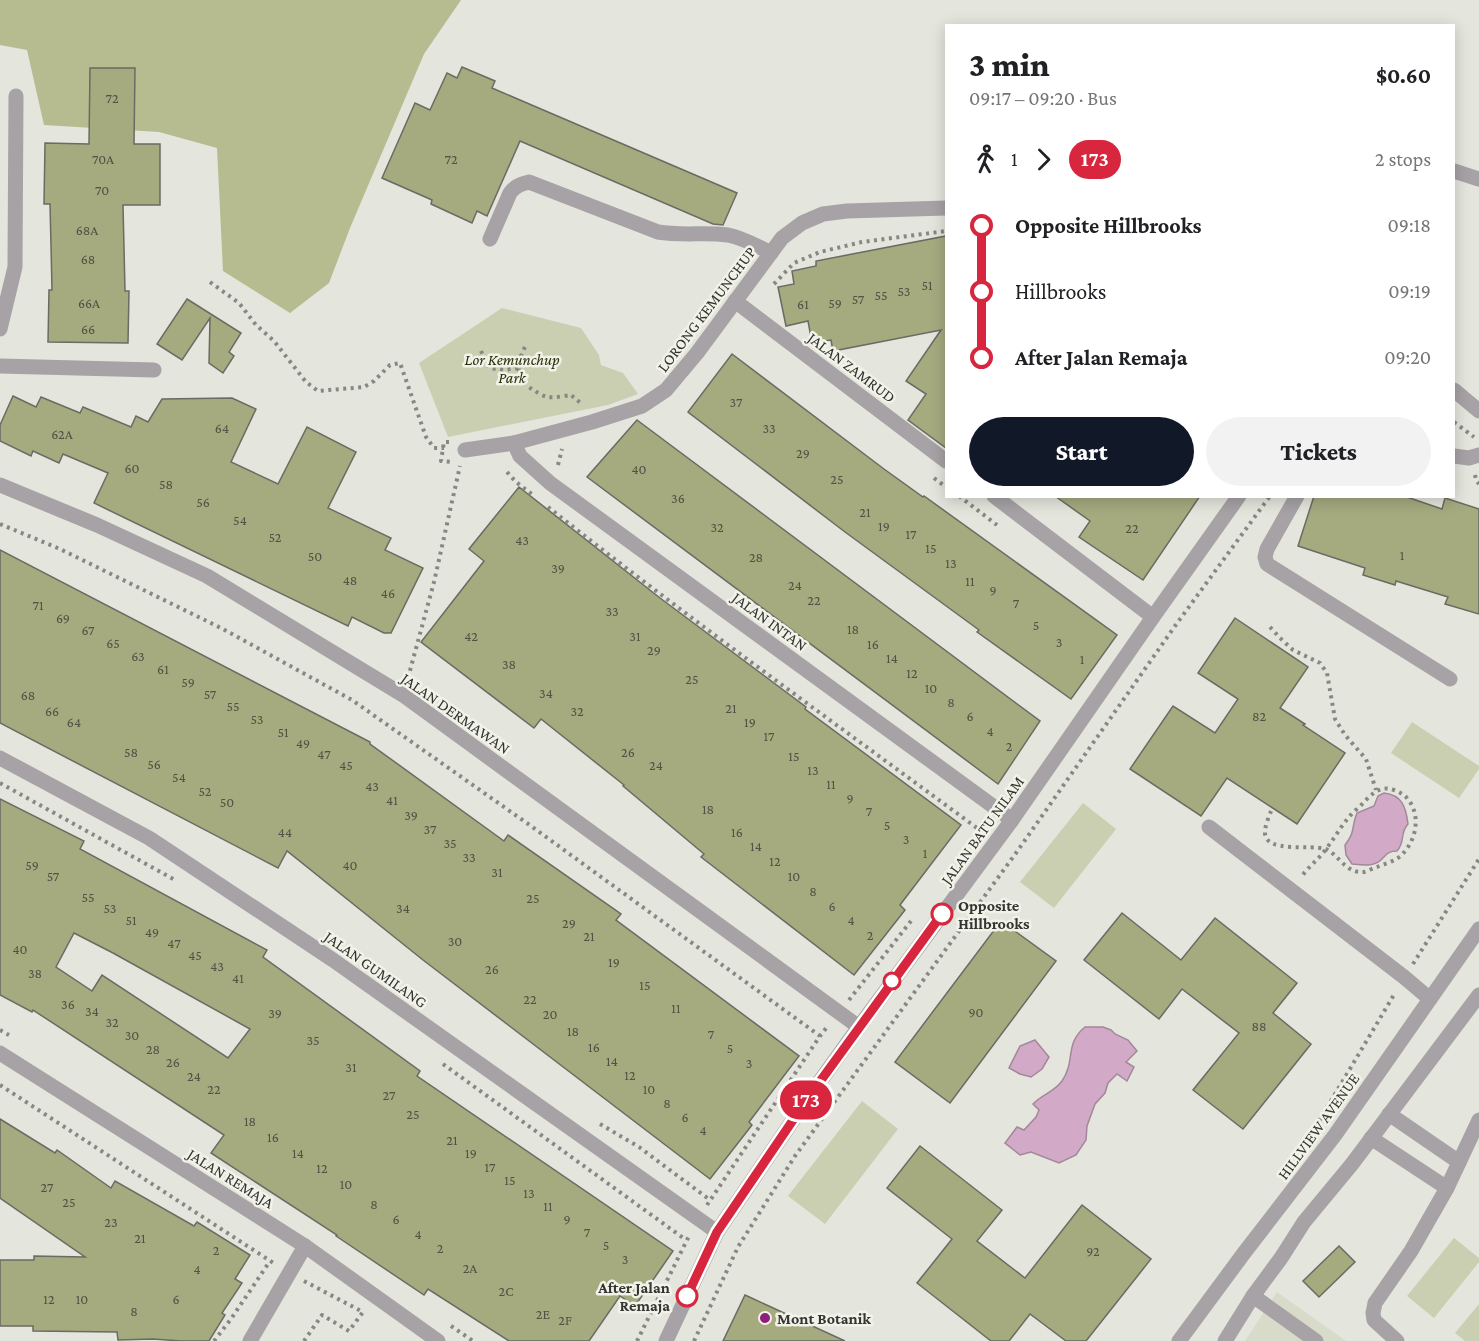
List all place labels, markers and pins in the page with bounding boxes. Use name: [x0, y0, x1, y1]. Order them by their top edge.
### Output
place label: Opposite Hillbrooks: [958, 897, 1030, 932]
marker: Opposite Hillbrooks: [931, 903, 953, 925]
unlabelled marker: [883, 972, 901, 990]
place label: After Jalan Remaja: [597, 1279, 670, 1315]
marker: After Jalan Remaja: [676, 1285, 698, 1307]
place label: Mont Botanik: [777, 1310, 871, 1327]
marker: Mont Botanik: [758, 1311, 772, 1325]

